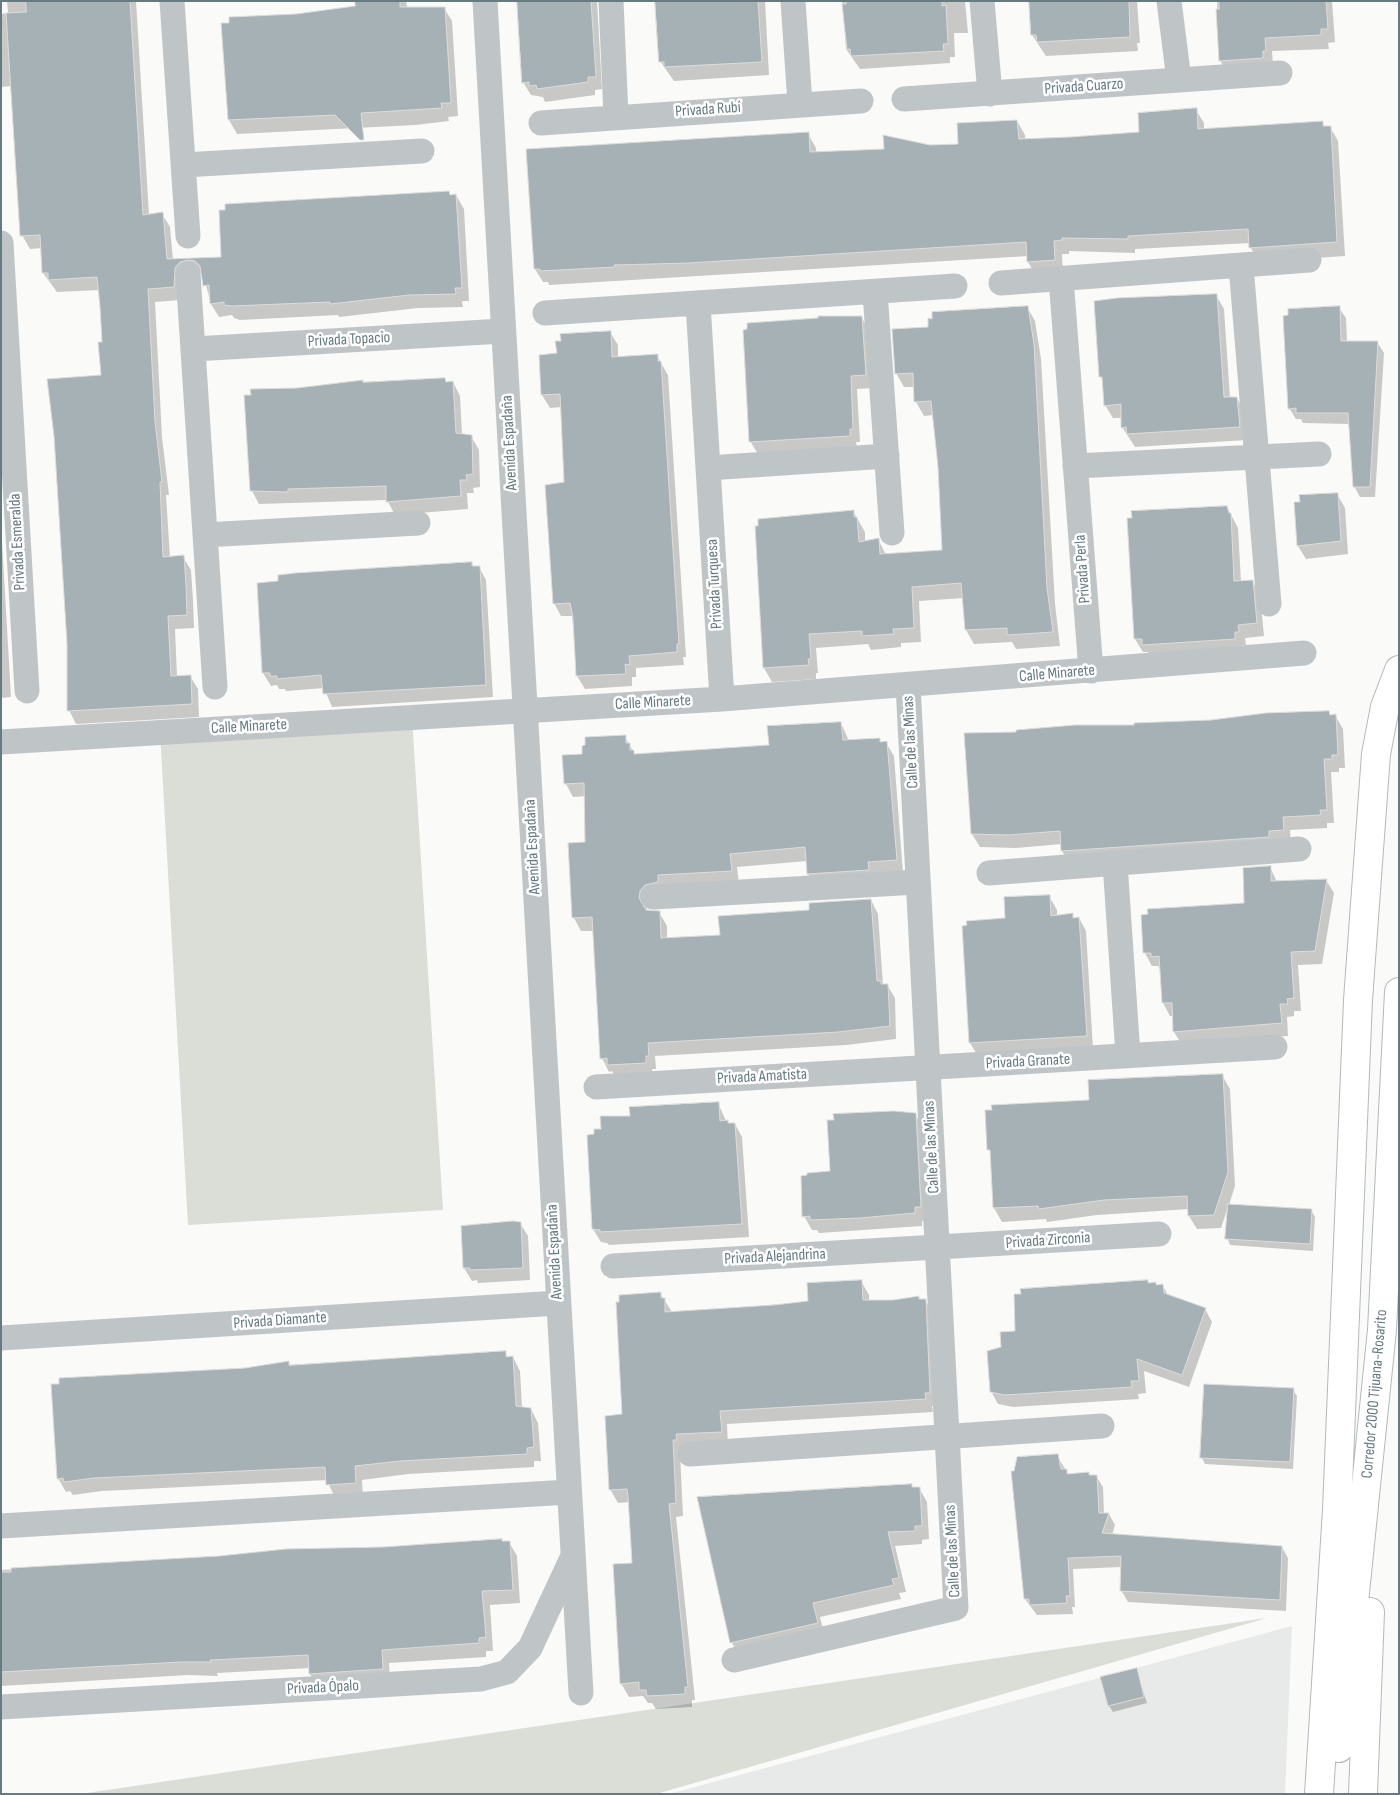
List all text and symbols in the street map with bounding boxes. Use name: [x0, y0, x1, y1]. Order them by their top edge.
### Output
street label: Privada Cuarzo: [1044, 75, 1124, 99]
street label: Privada Rubí: [675, 98, 741, 122]
street label: Privada Topacio: [307, 328, 391, 352]
street label: Avenida Espadaña: [498, 395, 522, 491]
street label: Privada Esmeralda: [6, 493, 30, 591]
street label: Privada Perla: [1071, 534, 1095, 604]
street label: Privada Turquesa: [703, 539, 727, 629]
street label: Calle Minarete: [1018, 661, 1096, 687]
street label: Calle Minarete: [615, 691, 691, 715]
street label: Calle de las Minas: [899, 695, 923, 789]
street label: Calle Minarete: [211, 715, 287, 739]
street label: Avenida Espadaña: [521, 799, 545, 895]
street label: Privada Granate: [985, 1050, 1071, 1074]
street label: Privada Amatista: [717, 1065, 807, 1089]
street label: Calle de las Minas: [920, 1100, 944, 1194]
street label: Avenida Espadaña: [543, 1204, 567, 1300]
street label: Privada Zirconia: [1005, 1228, 1091, 1254]
street label: Privada Alejandrina: [724, 1245, 826, 1269]
street label: Privada Diamante: [233, 1308, 327, 1334]
street label: Corredor 2000 Tijuana-Rosarito: [1358, 1309, 1392, 1479]
street label: Calle de las Minas: [941, 1504, 965, 1598]
street label: Privada Ópalo: [287, 1677, 359, 1699]

